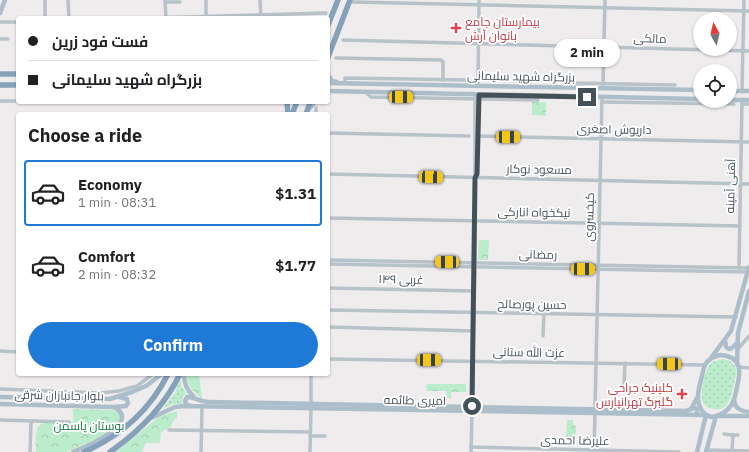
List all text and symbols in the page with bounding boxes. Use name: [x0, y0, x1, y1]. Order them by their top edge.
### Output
north arrow: [693, 12, 737, 56]
map controls: [693, 12, 737, 108]
place label: بیمارستان جامع بانوان آرش: [465, 14, 540, 43]
marker: بیمارستان جامع بانوان آرش: [450, 22, 462, 34]
street label: مالکی: [633, 30, 667, 46]
text: فست فود زرین: [52, 32, 148, 51]
callout: 2 min: [554, 39, 620, 67]
text: 2 min: [570, 44, 604, 61]
button: locate: [693, 64, 737, 108]
street label: بزرگراه شهید سلیمانی: [467, 68, 575, 84]
text: بزرگراه شهید سلیمانی: [52, 70, 202, 89]
route end: [578, 88, 596, 106]
car: [389, 91, 413, 103]
street label: داریوش اصغری: [576, 121, 652, 137]
text: Choose a ride: [28, 124, 142, 147]
car: [496, 131, 520, 143]
street label: آهنی آمینه: [722, 158, 738, 213]
street label: مسعود نوکار: [505, 161, 572, 177]
car: [419, 171, 443, 183]
icon: car: [30, 175, 66, 211]
text: Economy: [78, 175, 142, 194]
text: $1.31: [275, 184, 316, 203]
street label: کیخسروی: [581, 192, 597, 242]
text: 1 min · 08:31: [78, 194, 156, 211]
street label: نیکخواه انارکی: [497, 204, 571, 220]
street label: رمضانی: [519, 246, 557, 262]
icon: car: [30, 247, 66, 283]
text: Comfort: [78, 247, 135, 266]
text: $1.77: [275, 256, 316, 275]
car: [435, 256, 459, 268]
car: [571, 263, 595, 275]
text: 2 min · 08:32: [78, 266, 156, 283]
street label: ۱۴۹ غربی: [378, 271, 424, 287]
street label: حسین پورصالح: [497, 296, 567, 314]
button: Confirm: [28, 322, 318, 368]
street label: عزت الله ستانی: [493, 344, 565, 360]
car: [417, 354, 441, 366]
car: [657, 358, 681, 370]
place label: کلینیک جراحی گلبرگ تهرانپارس: [596, 380, 673, 410]
street label: بلوار جانبازان شرقی: [14, 387, 104, 403]
marker: کلینیک جراحی گلبرگ تهرانپارس: [676, 388, 688, 400]
street label: امیری طائمه: [384, 392, 446, 408]
route start: [463, 397, 481, 415]
park label: بوستان یاسمن: [53, 418, 125, 433]
street label: علیرضا احمدی: [540, 432, 610, 448]

